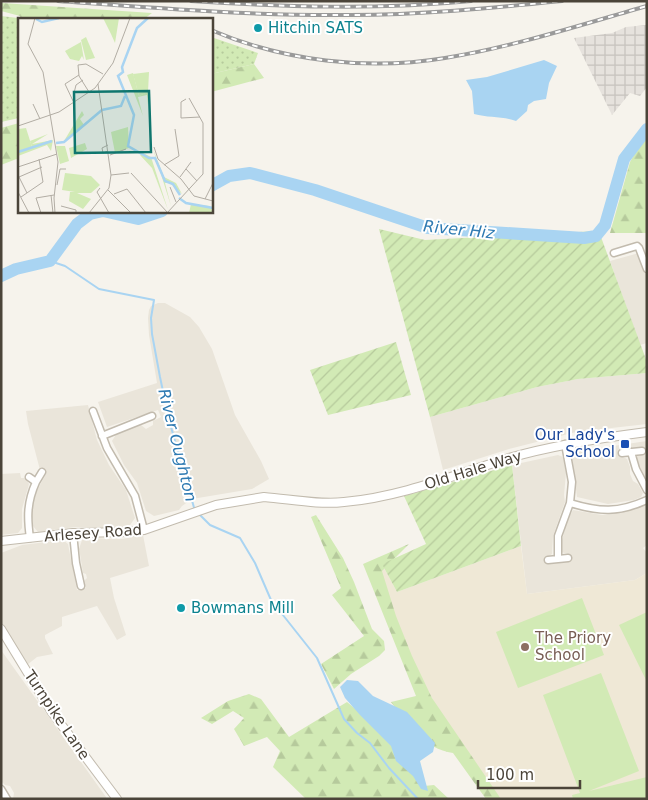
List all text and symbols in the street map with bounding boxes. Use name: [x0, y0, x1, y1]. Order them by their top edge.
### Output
inset map: [18, 18, 212, 212]
place label: Hitchin SATS: [268, 19, 363, 37]
marker: Hitchin SATS: [252, 22, 264, 34]
water label: River Hiz: [422, 216, 496, 243]
water label: River Oughton: [154, 387, 201, 504]
place label: Our Lady's School: [535, 426, 615, 461]
marker: Our Lady's School: [619, 438, 631, 450]
street label: Old Hale Way: [422, 447, 524, 493]
street label: Arlesey Road: [43, 521, 143, 545]
place label: Bowmans Mill: [191, 599, 294, 617]
marker: Bowmans Mill: [175, 602, 187, 614]
place label: The Priory School: [534, 629, 611, 664]
marker: The Priory School: [519, 641, 531, 653]
street label: Turnpike Lane: [20, 666, 94, 763]
scale bar: [478, 758, 580, 790]
text: 100 m: [486, 766, 534, 784]

